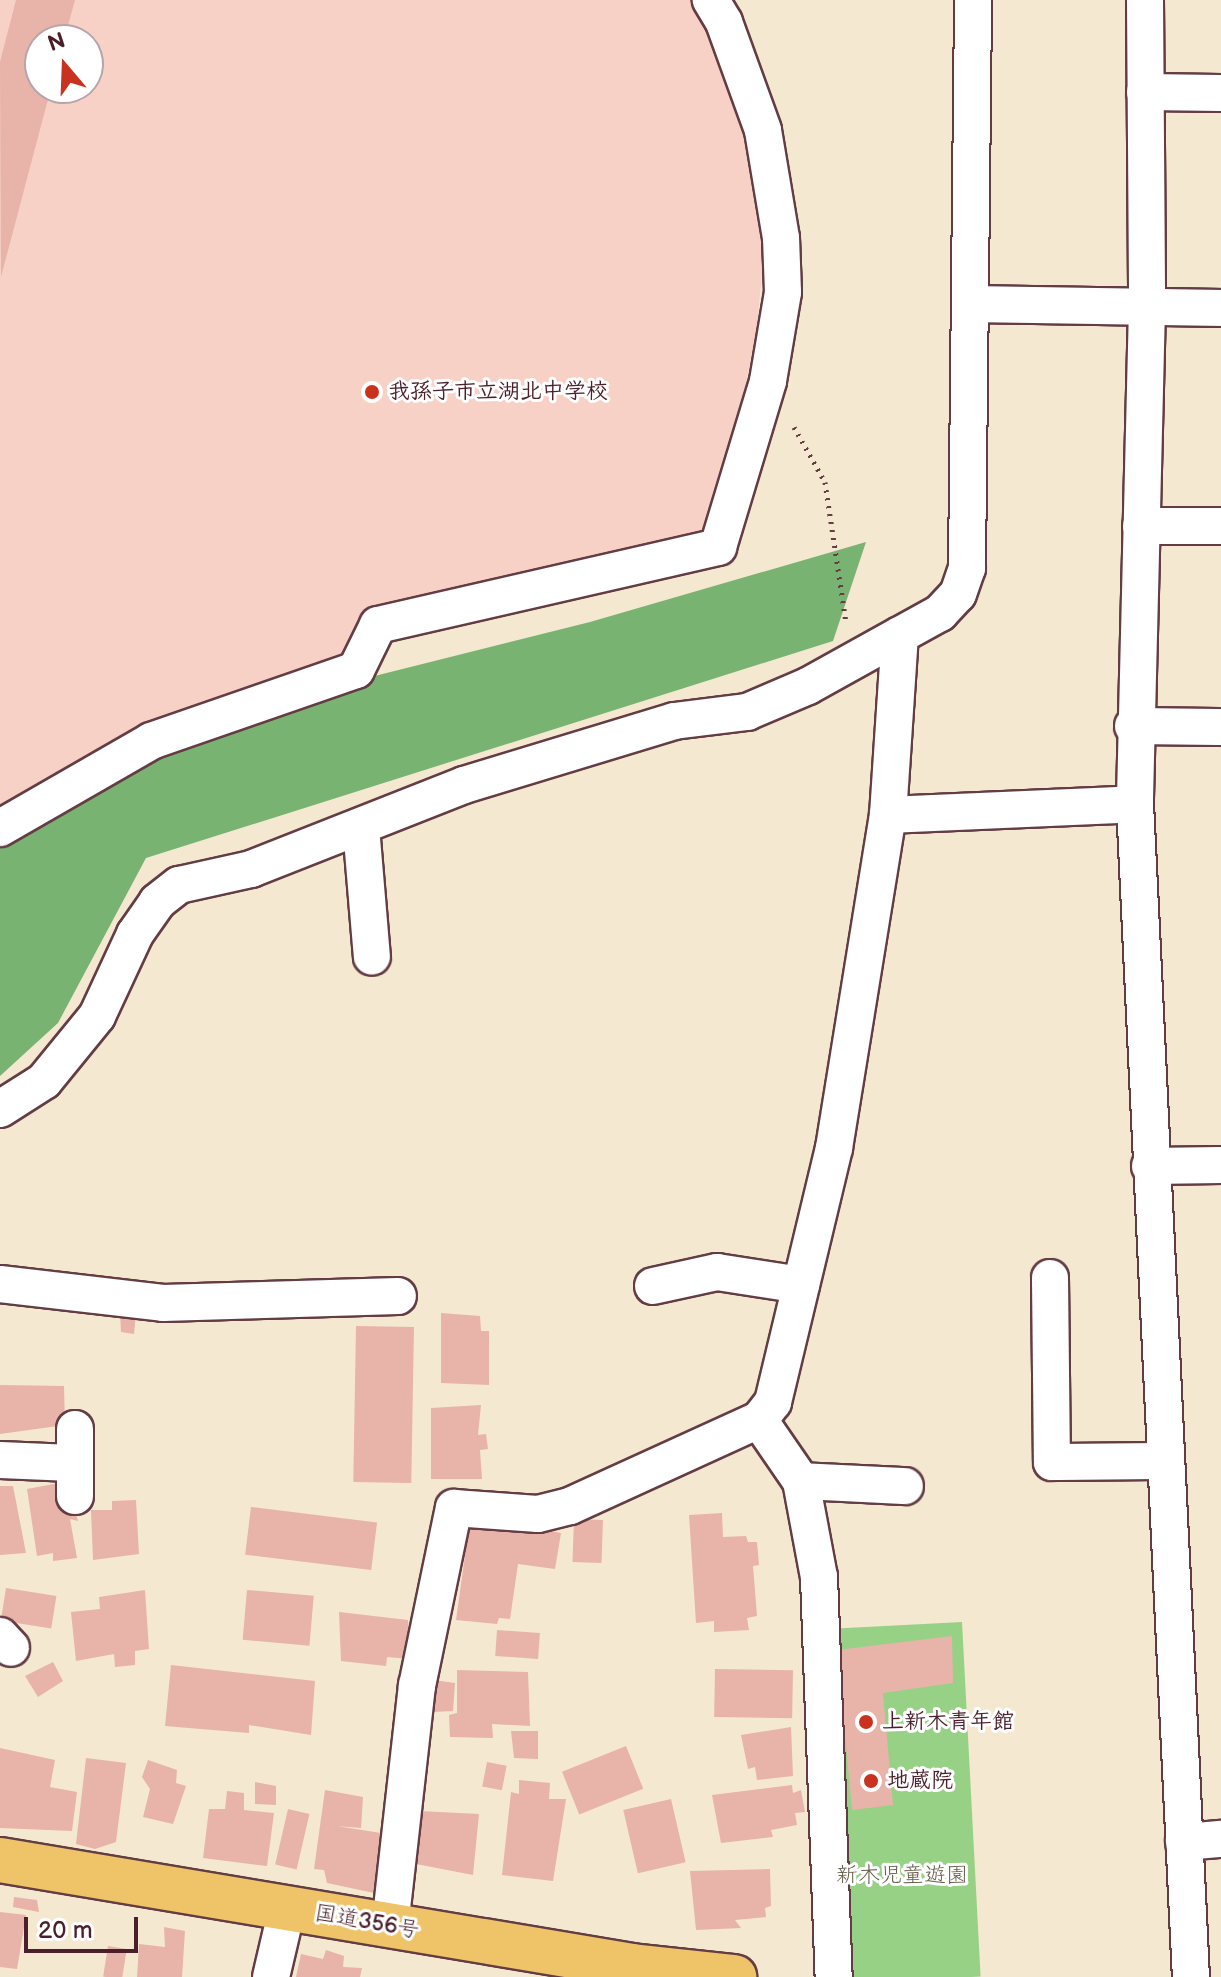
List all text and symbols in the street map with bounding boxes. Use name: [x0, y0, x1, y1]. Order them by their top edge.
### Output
north arrow: [24, 24, 104, 104]
text: N: [44, 27, 69, 58]
place label: 我孫子市立湖北中学校: [388, 379, 608, 405]
marker: 我孫子市立湖北中学校: [363, 383, 381, 401]
place label: 上新木青年館: [882, 1709, 1014, 1735]
marker: 上新木青年館: [857, 1713, 875, 1731]
place label: 地蔵院: [887, 1768, 953, 1794]
marker: 地蔵院: [862, 1772, 880, 1790]
park label: 新木児童遊園: [836, 1863, 968, 1889]
street label: 国道356号: [313, 1900, 421, 1944]
scale bar: [28, 1901, 142, 1951]
text: 20 m: [38, 1916, 93, 1945]

